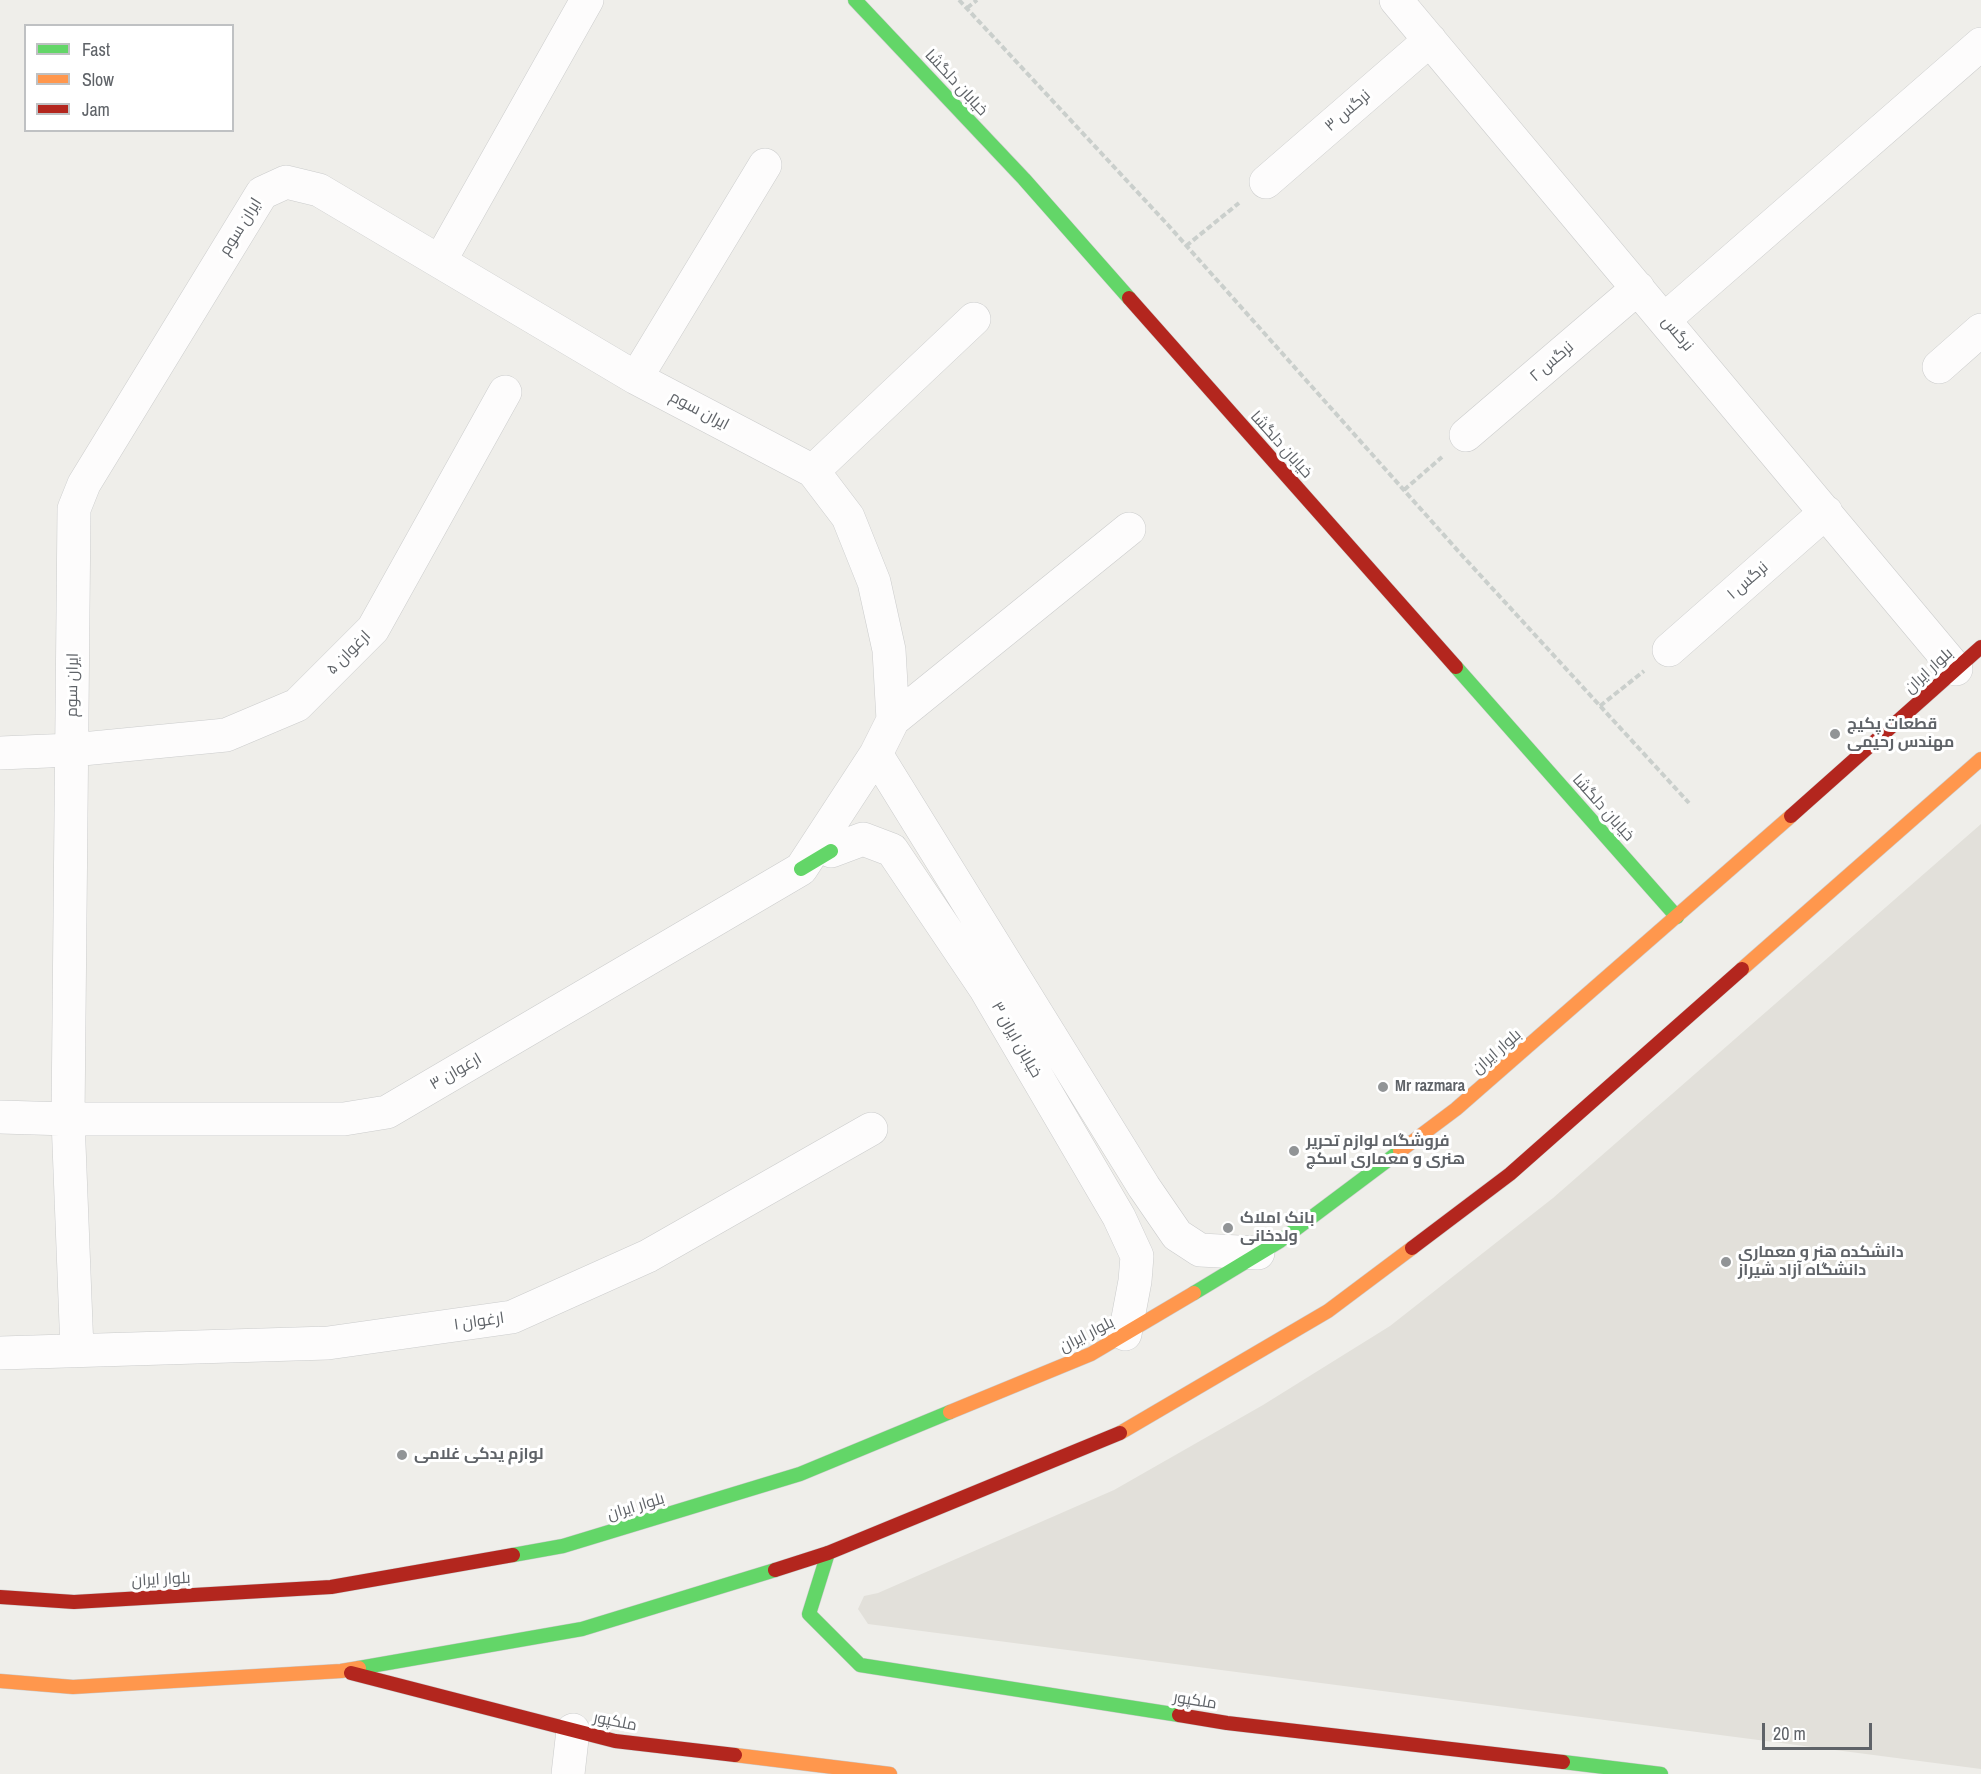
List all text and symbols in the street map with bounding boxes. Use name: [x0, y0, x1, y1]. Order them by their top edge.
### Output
legend: [24, 24, 234, 132]
text: Fast: [82, 37, 110, 62]
street label: خیابان دلگشا: [920, 46, 992, 120]
text: Slow: [82, 67, 114, 92]
street label: نرگس ۳: [1321, 86, 1375, 136]
text: Jam: [82, 97, 110, 122]
street label: ایران سوم: [216, 195, 266, 259]
street label: نرگس: [1657, 313, 1697, 355]
street label: نرگس ۲: [1526, 338, 1578, 386]
street label: ایران سوم: [666, 387, 732, 435]
street label: خیابان دلگشا: [1246, 408, 1316, 482]
street label: نرگس ۱: [1723, 558, 1773, 604]
street label: ارغوان ۵: [323, 627, 375, 679]
street label: بلوار ایران: [1901, 644, 1957, 698]
street label: ایران سوم: [63, 653, 83, 717]
place label: قطعات پکیج مهندس رحیمی: [1847, 715, 1954, 753]
marker: قطعات پکیج مهندس رحیمی: [1828, 727, 1842, 741]
street label: خیابان دلگشا: [1568, 771, 1638, 845]
street label: خیابان ایران ۳: [987, 999, 1045, 1081]
street label: بلوار ایران: [1468, 1025, 1526, 1079]
street label: ارغوان ۳: [427, 1050, 485, 1094]
place label: Mr razmara: [1395, 1077, 1465, 1097]
marker: Mr razmara: [1376, 1080, 1390, 1094]
place label: فروشگاه لوازم تحریر هنری و معماری اسکچ: [1306, 1132, 1465, 1170]
marker: فروشگاه لوازم تحریر هنری و معماری اسکچ: [1287, 1144, 1301, 1158]
place label: بانک املاک ولدخانی: [1240, 1209, 1314, 1247]
marker: بانک املاک ولدخانی: [1221, 1221, 1235, 1235]
place label: دانشکده هنر و معماری دانشگاه آزاد شیراز: [1738, 1243, 1904, 1281]
marker: دانشکده هنر و معماری دانشگاه آزاد شیراز: [1719, 1255, 1733, 1269]
street label: ارغوان ۱: [453, 1309, 505, 1335]
street label: بلوار ایران: [1056, 1313, 1118, 1357]
place label: لوازم یدکی غلامی: [414, 1445, 544, 1465]
marker: لوازم یدکی غلامی: [395, 1448, 409, 1462]
street label: بلوار ایران: [605, 1489, 667, 1525]
street label: بلوار ایران: [131, 1569, 191, 1591]
street label: ملکپور: [1172, 1688, 1218, 1714]
street label: ملکپور: [592, 1708, 638, 1736]
scale bar: [1765, 1711, 1874, 1749]
text: 20 m: [1773, 1721, 1806, 1746]

